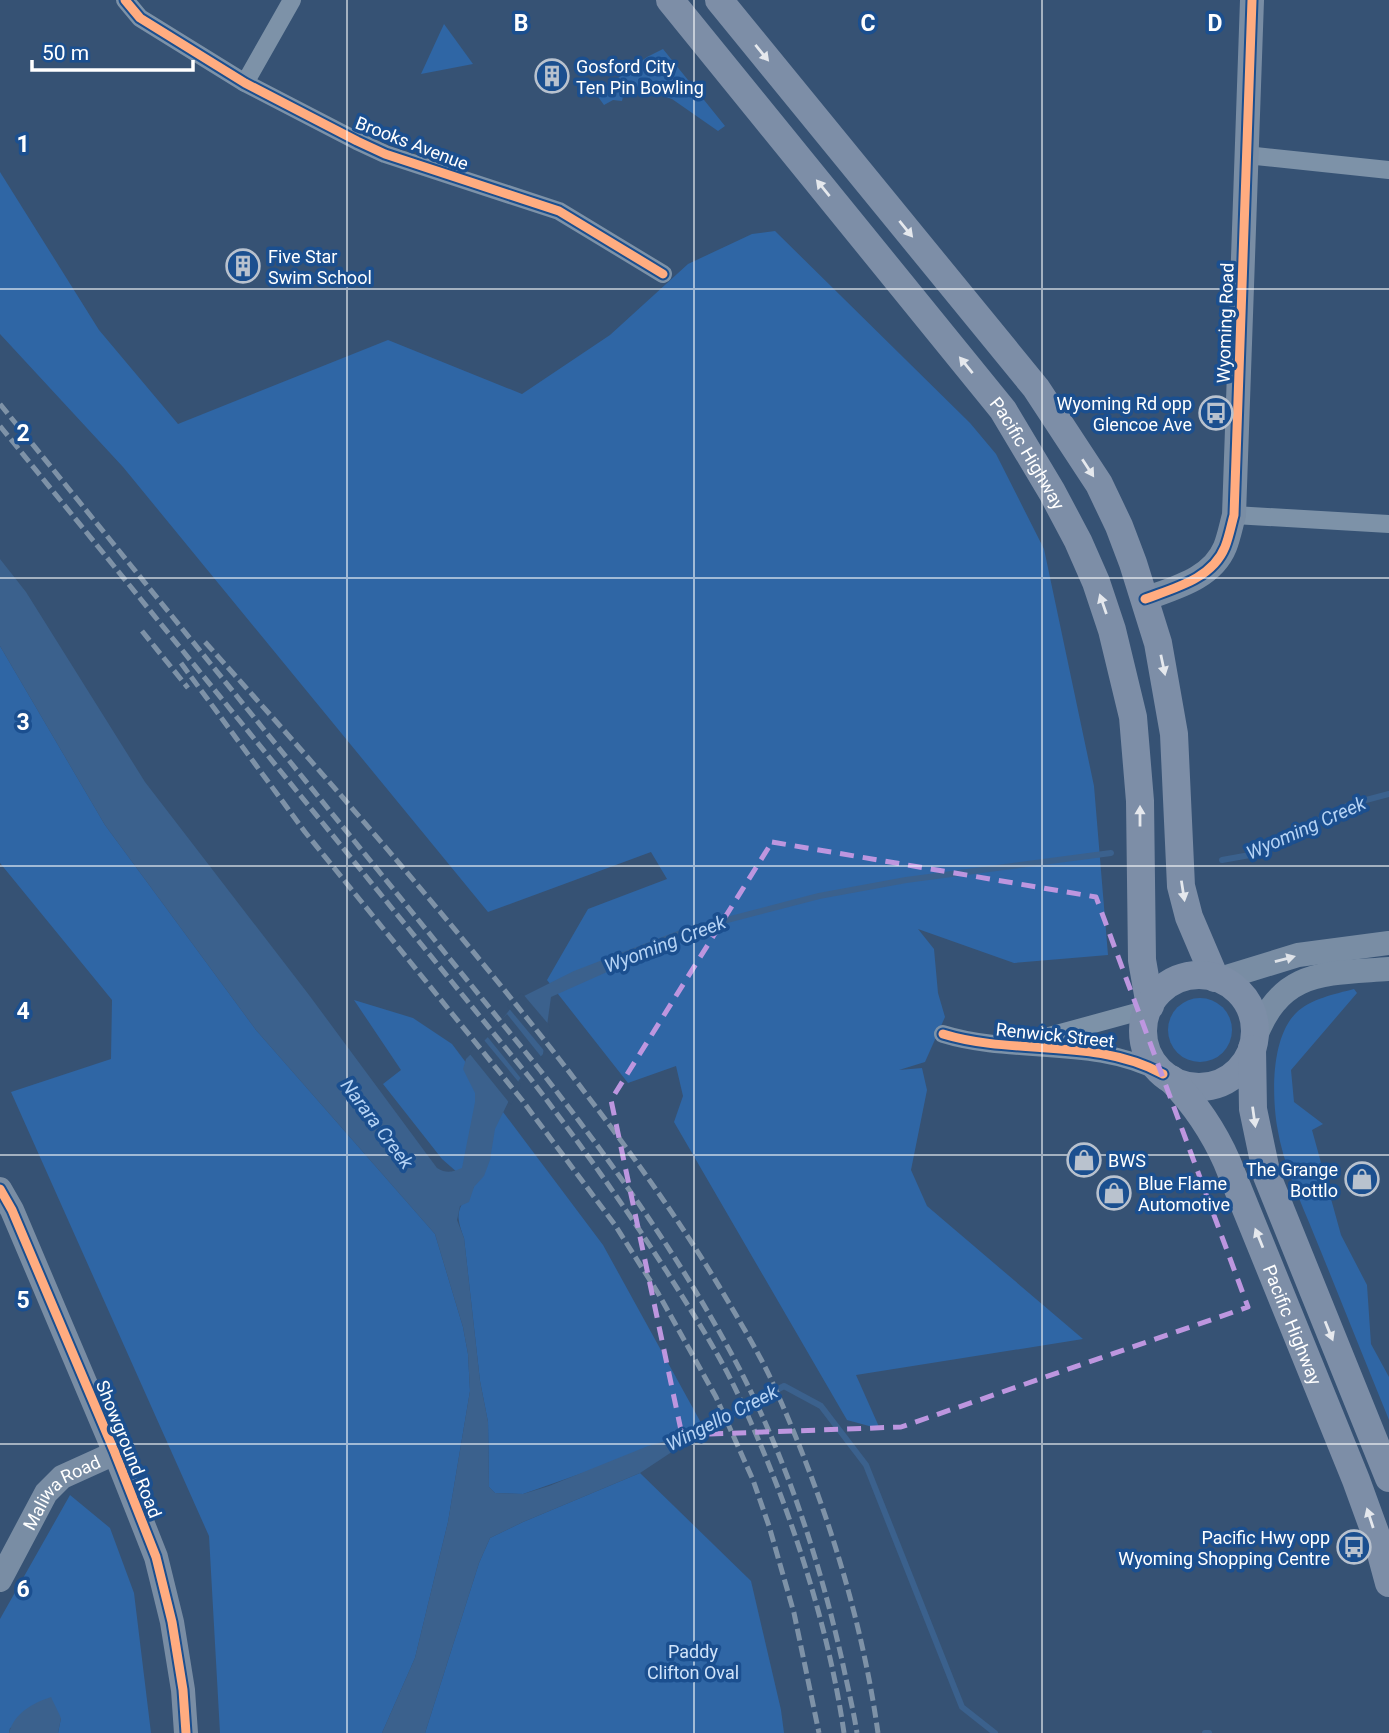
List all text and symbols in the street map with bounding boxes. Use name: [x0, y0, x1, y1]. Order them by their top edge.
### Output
text: B: [514, 10, 528, 37]
text: C: [860, 10, 876, 37]
text: D: [1208, 10, 1222, 37]
scale bar: [32, 28, 192, 72]
text: 50 m: [42, 41, 89, 65]
one-way arrow: [754, 44, 769, 61]
place label: Gosford City Ten Pin Bowling: [576, 56, 704, 98]
building icon: Gosford City Ten Pin Bowling: [533, 57, 571, 95]
street label: Brooks Avenue: [352, 112, 472, 174]
text: 1: [16, 131, 30, 158]
one-way arrow: [816, 180, 831, 197]
one-way arrow: [898, 220, 913, 237]
place label: Five Star Swim School: [268, 246, 372, 288]
building icon: Five Star Swim School: [224, 247, 262, 285]
street label: Wyoming Road: [1212, 262, 1238, 384]
one-way arrow: [959, 356, 974, 374]
street label: Pacific Highway: [986, 392, 1070, 513]
place label: Wyoming Rd opp Glencoe Ave: [1057, 393, 1192, 435]
bus stop icon: Wyoming Rd opp Glencoe Ave: [1197, 394, 1235, 432]
text: 2: [16, 420, 30, 447]
one-way arrow: [1082, 458, 1095, 478]
one-way arrow: [1097, 593, 1108, 614]
one-way arrow: [1157, 654, 1168, 676]
text: 3: [16, 709, 30, 736]
water label: Wyoming Creek: [1243, 791, 1370, 865]
one-way arrow: [1134, 804, 1146, 826]
one-way arrow: [1178, 880, 1189, 902]
water label: Wyoming Creek: [601, 910, 730, 978]
one-way arrow: [1274, 953, 1295, 963]
text: 4: [16, 998, 30, 1025]
street label: Renwick Street: [995, 1018, 1115, 1052]
water label: Narara Creek: [336, 1075, 419, 1174]
one-way arrow: [1249, 1107, 1260, 1129]
shop icon: BWS: [1065, 1141, 1103, 1179]
place label: BWS: [1108, 1150, 1146, 1171]
place label: The Grange Bottlo: [1246, 1159, 1338, 1201]
shop icon: The Grange Bottlo: [1343, 1160, 1381, 1198]
place label: Blue Flame Automotive: [1138, 1173, 1230, 1215]
shop icon: Blue Flame Automotive: [1095, 1174, 1133, 1212]
one-way arrow: [1253, 1227, 1264, 1248]
street label: Pacific Highway: [1259, 1261, 1327, 1388]
text: 5: [16, 1287, 30, 1314]
one-way arrow: [1324, 1321, 1335, 1342]
street label: Showground Road: [92, 1377, 166, 1521]
water label: Wingello Creek: [662, 1380, 782, 1456]
street label: Maliwa Road: [18, 1451, 103, 1533]
one-way arrow: [1364, 1507, 1375, 1528]
place label: Pacific Hwy opp Wyoming Shopping Centre: [1118, 1527, 1330, 1569]
bus stop icon: Pacific Hwy opp Wyoming Shopping Centre: [1335, 1528, 1373, 1566]
text: 6: [16, 1576, 30, 1603]
park label: Paddy Clifton Oval: [647, 1641, 739, 1683]

